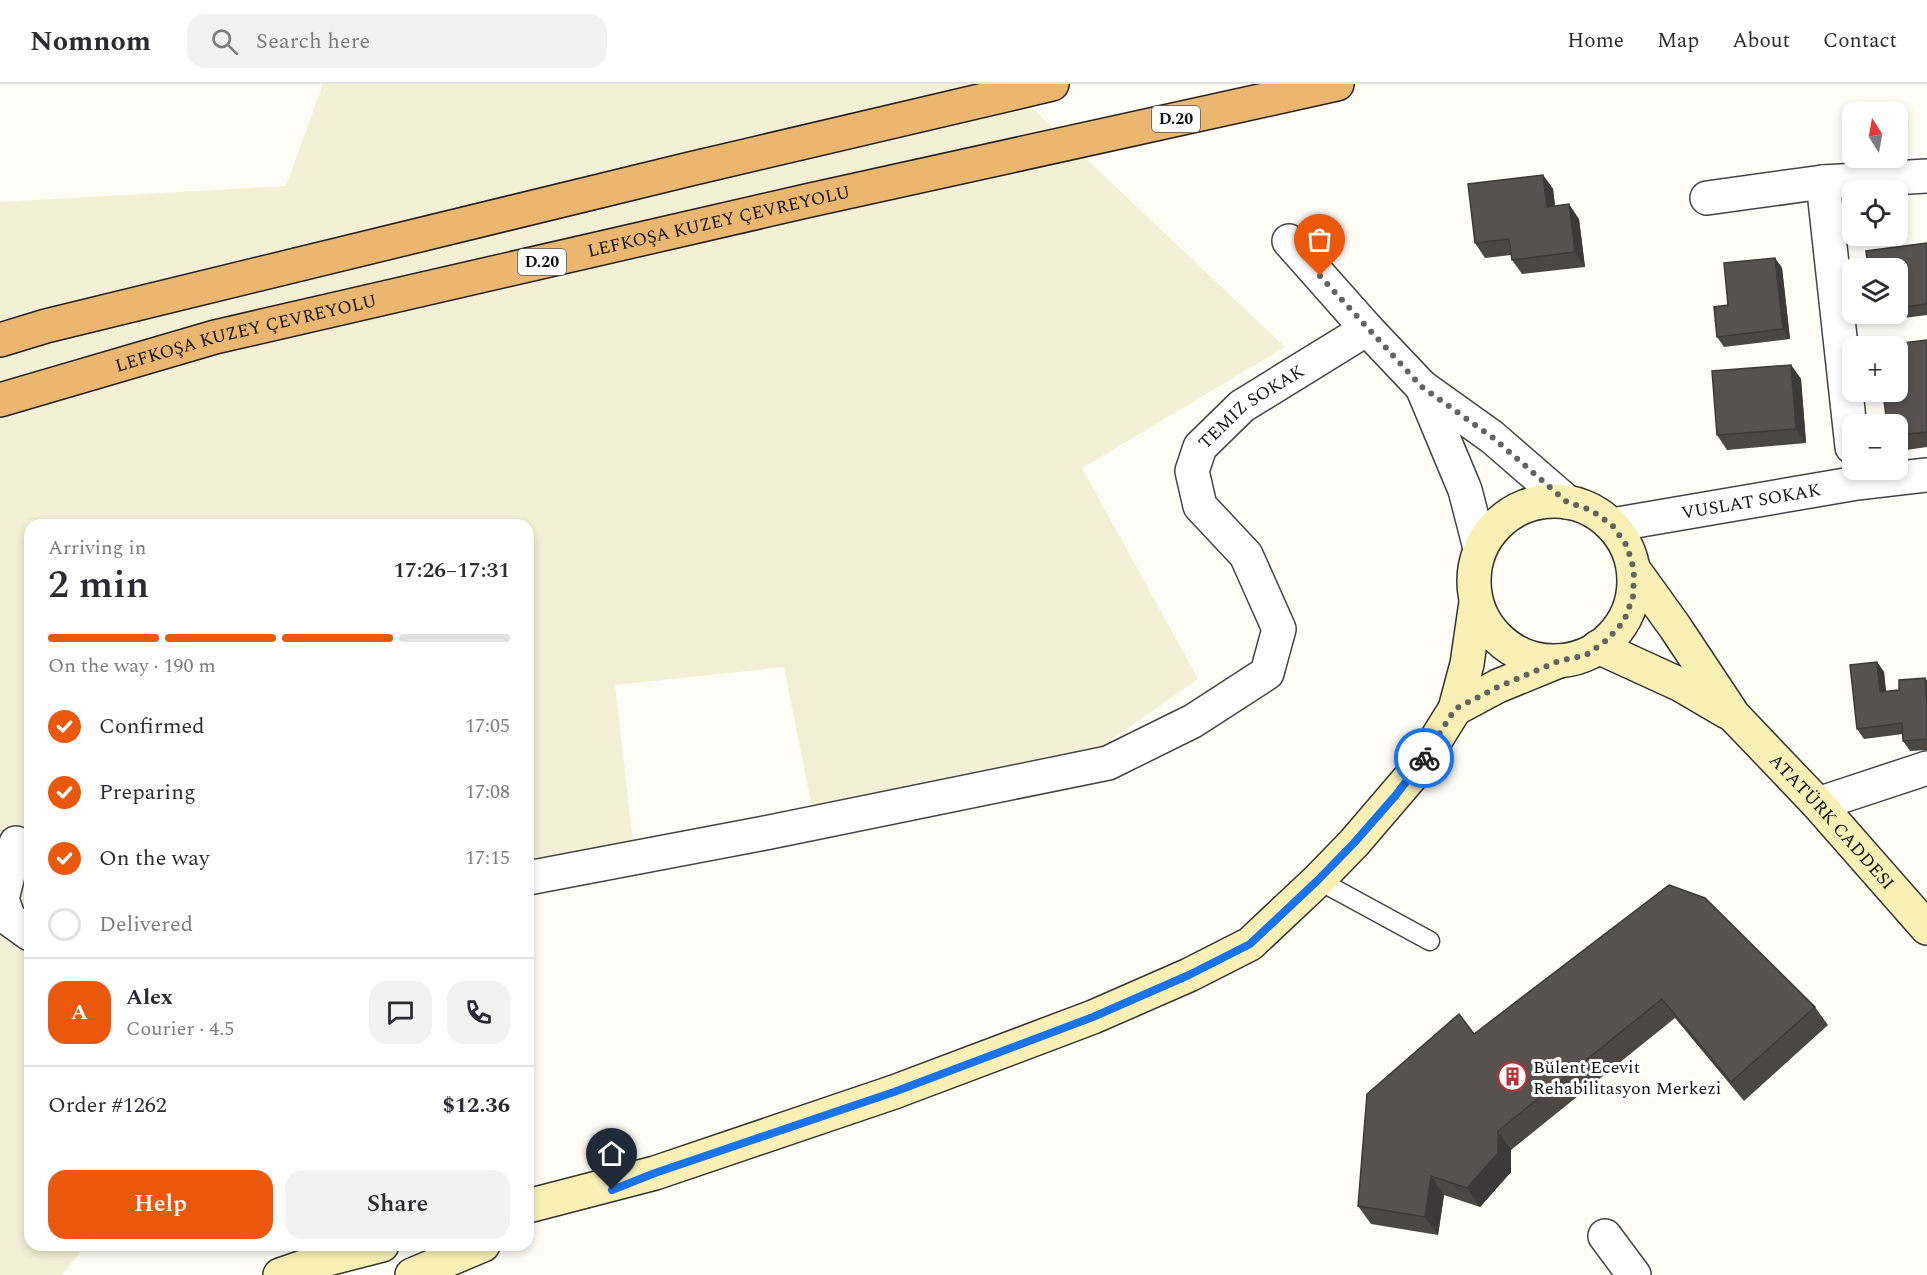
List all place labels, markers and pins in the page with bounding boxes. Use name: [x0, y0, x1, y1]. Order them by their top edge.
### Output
pin: [1294, 214, 1345, 276]
place label: Bülent Ecevit Rehabilitasyon Merkezi: [1533, 1054, 1721, 1102]
building icon: Bülent Ecevit Rehabilitasyon Merkezi: [1496, 1061, 1528, 1093]
pin: [586, 1128, 637, 1190]

